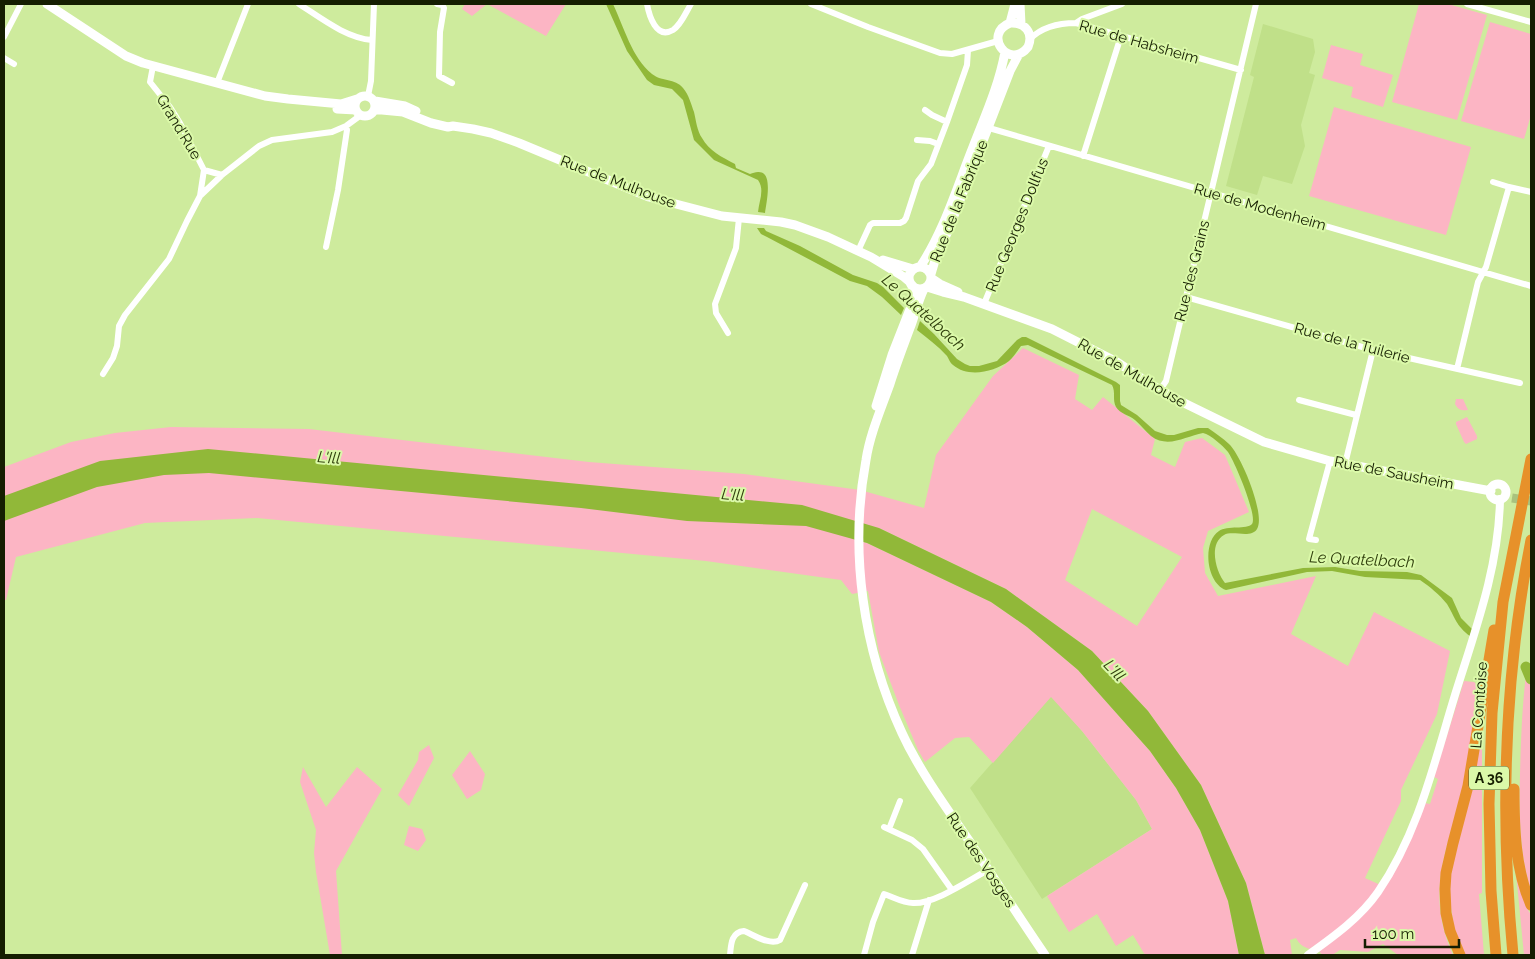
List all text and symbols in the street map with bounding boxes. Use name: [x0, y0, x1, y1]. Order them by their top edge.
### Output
street label: Rue de Habsheim: [1077, 16, 1201, 68]
street label: Grand'Rue: [153, 91, 206, 163]
street label: Rue de la Fabrique: [926, 137, 992, 265]
street label: Rue de Mulhouse: [558, 152, 678, 212]
street label: Rue Georges Dollfus: [982, 155, 1052, 295]
street label: Rue de Modenheim: [1192, 180, 1328, 234]
street label: Rue des Grains: [1171, 218, 1213, 324]
water label: Le Quatelbach: [878, 270, 969, 355]
street label: Rue de la Tuilerie: [1292, 319, 1412, 367]
street label: Rue de Mulhouse: [1075, 335, 1189, 411]
water label: L'Ill: [317, 447, 341, 468]
street label: Rue de Sausheim: [1333, 453, 1455, 493]
water label: L'Ill: [721, 484, 745, 505]
water label: Le Quatelbach: [1309, 547, 1415, 572]
water label: L'Ill: [1100, 656, 1129, 685]
street label: La Comtoise: [1467, 661, 1491, 749]
road number: A 36: [1469, 766, 1509, 790]
street label: Rue des Vosges: [943, 809, 1019, 911]
scale bar: [1365, 916, 1459, 948]
text: 100 m: [1372, 925, 1414, 943]

